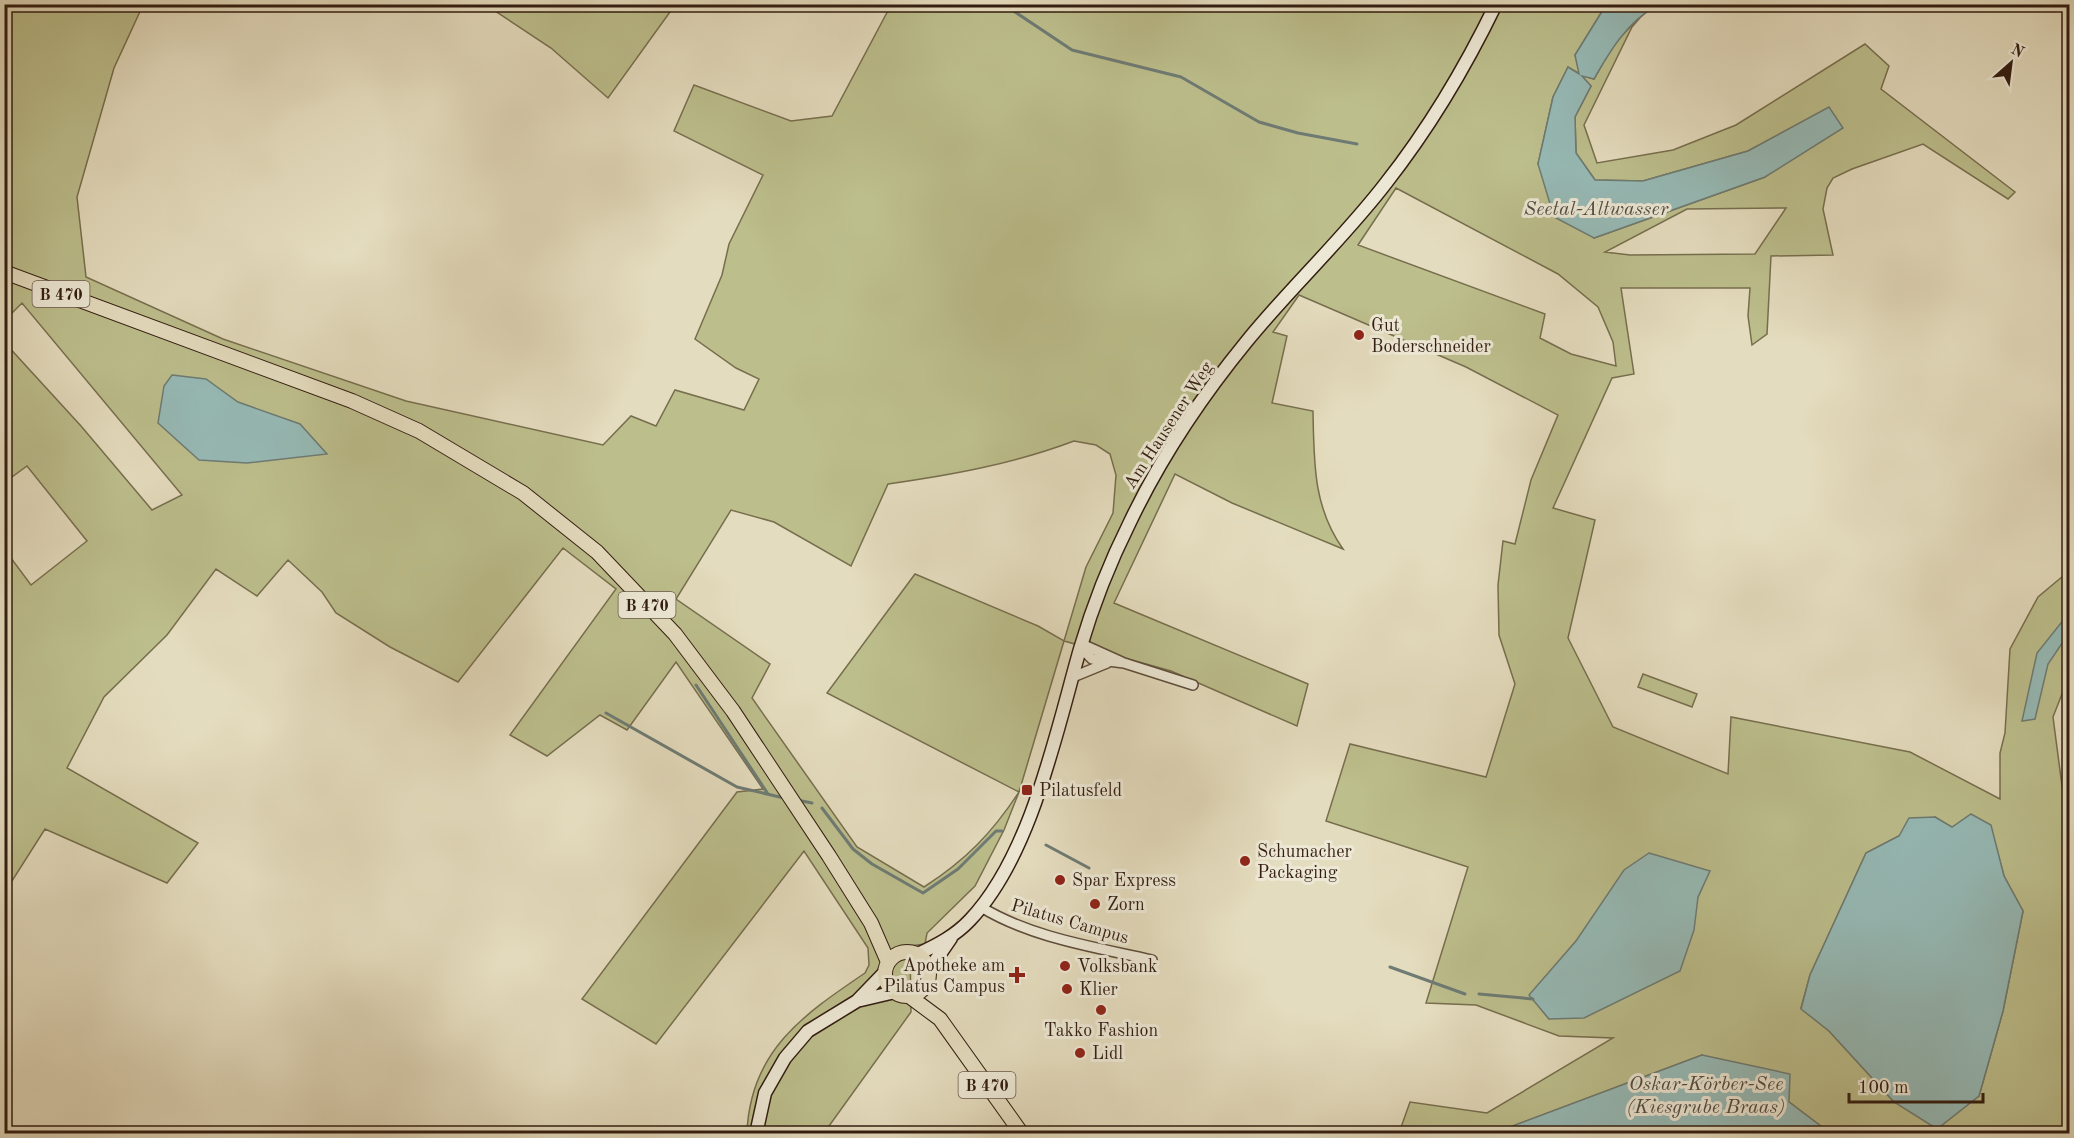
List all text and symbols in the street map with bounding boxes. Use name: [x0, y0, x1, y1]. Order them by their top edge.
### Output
north arrow: [1981, 33, 2041, 93]
text: N: [2008, 42, 2027, 62]
water label: Seetal-Altwasser: [1524, 200, 1669, 220]
road number: B 470: [32, 281, 90, 307]
place label: Gut Boderschneider: [1371, 317, 1491, 356]
marker: Gut Boderschneider: [1352, 328, 1366, 342]
street label: Am Hausener Weg: [1121, 358, 1217, 492]
road number: B 470: [618, 592, 676, 618]
place label: Pilatusfeld: [1039, 782, 1122, 800]
marker: Pilatusfeld: [1020, 783, 1034, 797]
place label: Schumacher Packaging: [1257, 843, 1353, 882]
marker: Schumacher Packaging: [1238, 854, 1252, 868]
place label: Spar Express: [1072, 872, 1176, 890]
marker: Spar Express: [1053, 873, 1067, 887]
place label: Zorn: [1107, 896, 1145, 914]
street label: Pilatus Campus: [1009, 897, 1131, 947]
marker: Zorn: [1088, 897, 1102, 911]
place label: Apotheke am Pilatus Campus: [883, 957, 1005, 996]
place label: Volksbank: [1077, 958, 1157, 976]
marker: Volksbank: [1058, 959, 1072, 973]
marker: Apotheke am Pilatus Campus: [1010, 968, 1024, 982]
place label: Klier: [1079, 981, 1119, 999]
marker: Klier: [1060, 982, 1074, 996]
marker: Takko Fashion: [1094, 1003, 1108, 1017]
place label: Takko Fashion: [1044, 1022, 1159, 1040]
place label: Lidl: [1092, 1045, 1123, 1063]
marker: Lidl: [1073, 1046, 1087, 1060]
scale bar: [1849, 1066, 1982, 1104]
road number: B 470: [958, 1072, 1016, 1098]
water label: Oskar-Körber-See (Kiesgrube Braas): [1627, 1075, 1785, 1118]
text: 100 m: [1858, 1079, 1909, 1097]

